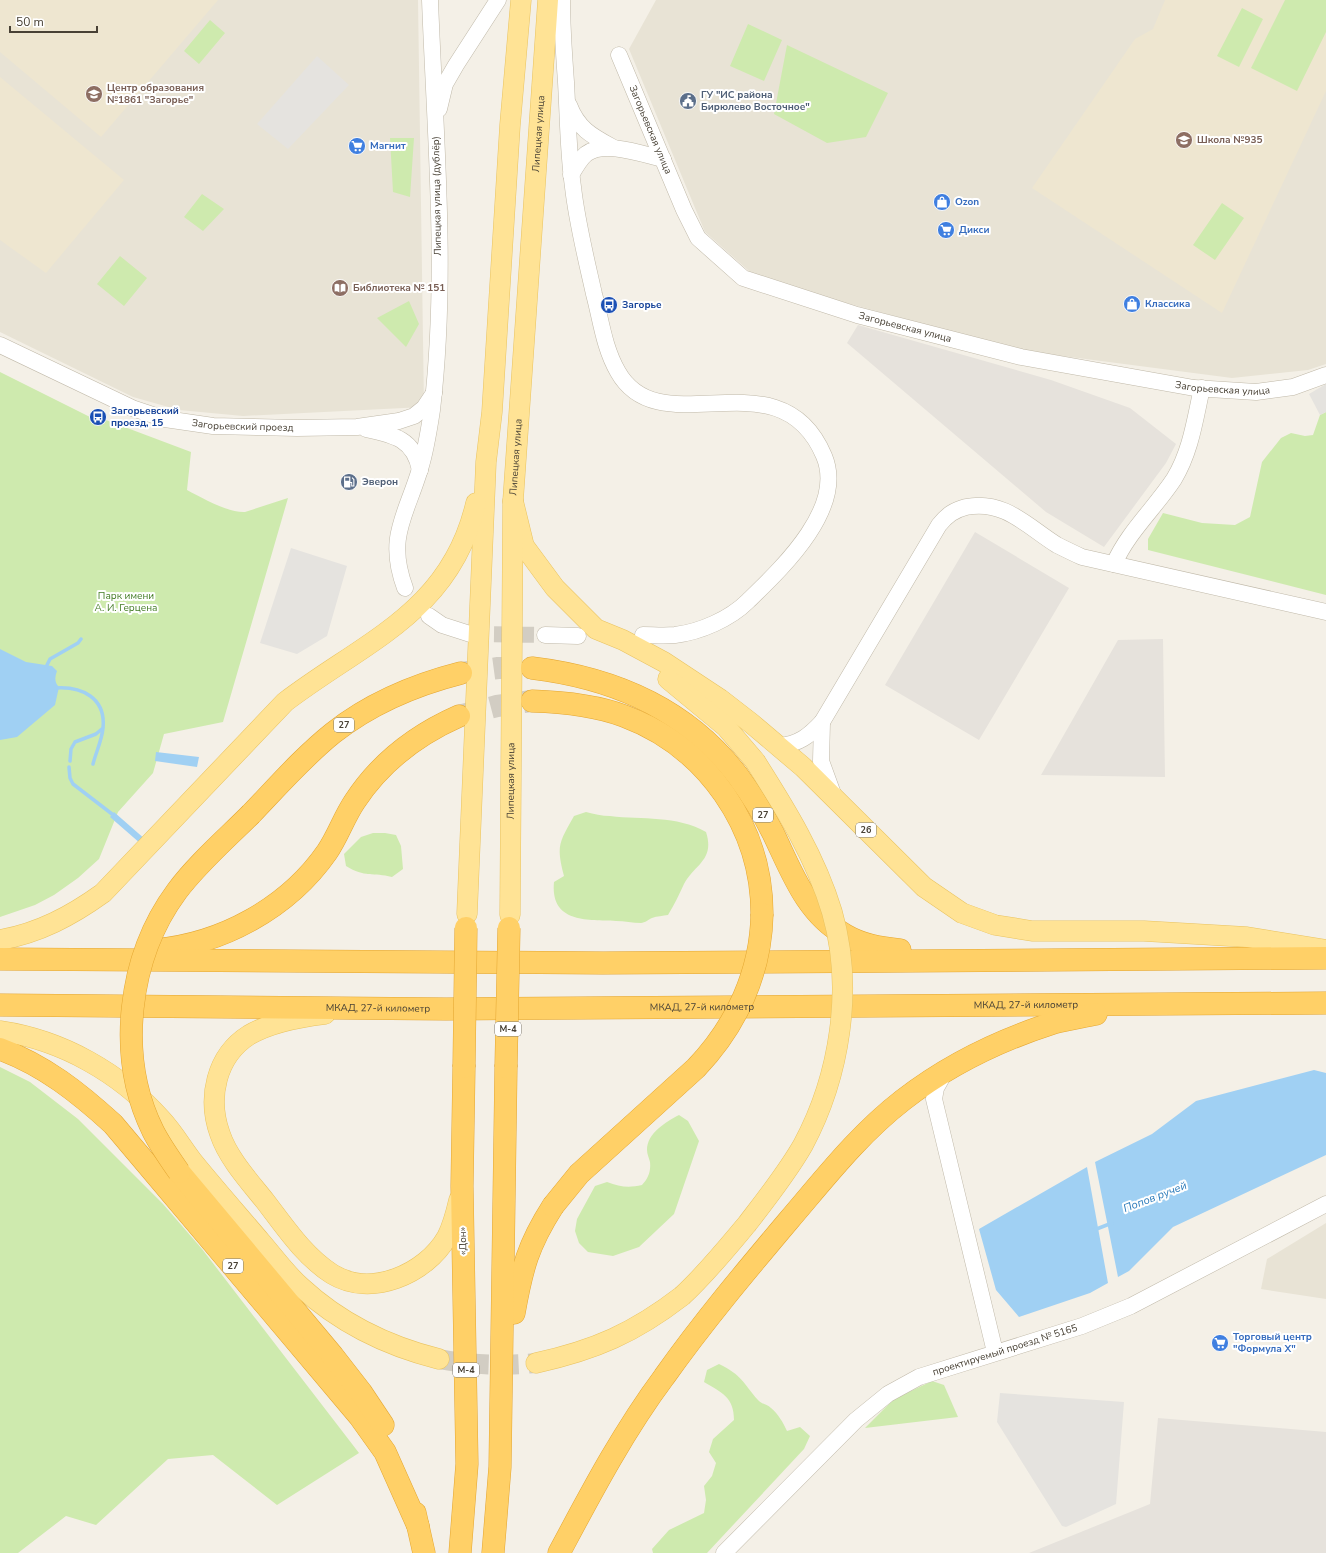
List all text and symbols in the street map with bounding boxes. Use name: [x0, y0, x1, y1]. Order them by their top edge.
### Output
scale bar: [10, 8, 97, 34]
text: 50 m: [16, 14, 44, 30]
place label: Центр образования №1861 "Загорье": [107, 81, 204, 107]
street label: Загорьевская улица: [625, 83, 675, 176]
school or university icon: Центр образования №1861 "Загорье": [84, 84, 104, 104]
place label: ГУ "ИС района Бирюлево Восточное": [701, 88, 810, 114]
public building icon: ГУ "ИС района Бирюлево Восточное": [678, 91, 698, 111]
street label: Липецкая улица: [529, 95, 548, 173]
school or university icon: Школа №935: [1174, 130, 1194, 150]
place label: Школа №935: [1197, 133, 1262, 147]
supermarket icon: Магнит: [347, 136, 367, 156]
street label: Липецкая улица (дублёр): [429, 136, 445, 256]
place label: Магнит: [370, 139, 406, 153]
shop icon: Ozon: [932, 192, 952, 212]
place label: Ozon: [955, 195, 979, 209]
supermarket icon: Дикси: [936, 220, 956, 240]
place label: Дикси: [959, 223, 990, 237]
library icon: Библиотека № 151: [330, 278, 350, 298]
place label: Библиотека № 151: [353, 281, 445, 295]
shop icon: Классика: [1122, 294, 1142, 314]
bus stop icon: Загорье: [599, 295, 619, 315]
place label: Классика: [1145, 297, 1190, 311]
place label: Загорье: [622, 298, 662, 312]
street label: Загорьевская улица: [857, 309, 953, 346]
street label: Загорьевская улица: [1174, 378, 1271, 399]
place label: Загорьевский проезд, 15: [111, 404, 179, 430]
bus stop icon: Загорьевский проезд, 15: [88, 407, 108, 427]
street label: Загорьевский проезд: [191, 416, 294, 435]
street label: Липецкая улица: [506, 418, 526, 496]
fuel station icon: Эверон: [339, 472, 359, 492]
place label: Эверон: [362, 475, 398, 489]
park label: Парк имени А. И. Герцена: [95, 589, 157, 615]
road number: 27: [334, 718, 354, 732]
street label: Липецкая улица: [504, 742, 518, 820]
road number: 27: [753, 808, 773, 822]
road number: 26: [856, 823, 876, 837]
street label: МКАД, 27-й километр: [974, 998, 1078, 1012]
street label: МКАД, 27-й километр: [650, 1000, 754, 1015]
street label: МКАД, 27-й километр: [326, 1001, 430, 1016]
road number: М-4: [495, 1022, 521, 1036]
water label: Попов ручей: [1121, 1178, 1189, 1216]
street label: «Дон»: [456, 1227, 470, 1255]
road number: 27: [223, 1259, 243, 1273]
street label: проектируемый проезд № 5165: [931, 1321, 1079, 1379]
place label: Торговый центр "Формула X": [1233, 1330, 1312, 1356]
supermarket icon: Торговый центр "Формула X": [1210, 1333, 1230, 1353]
road number: М-4: [453, 1363, 479, 1377]

